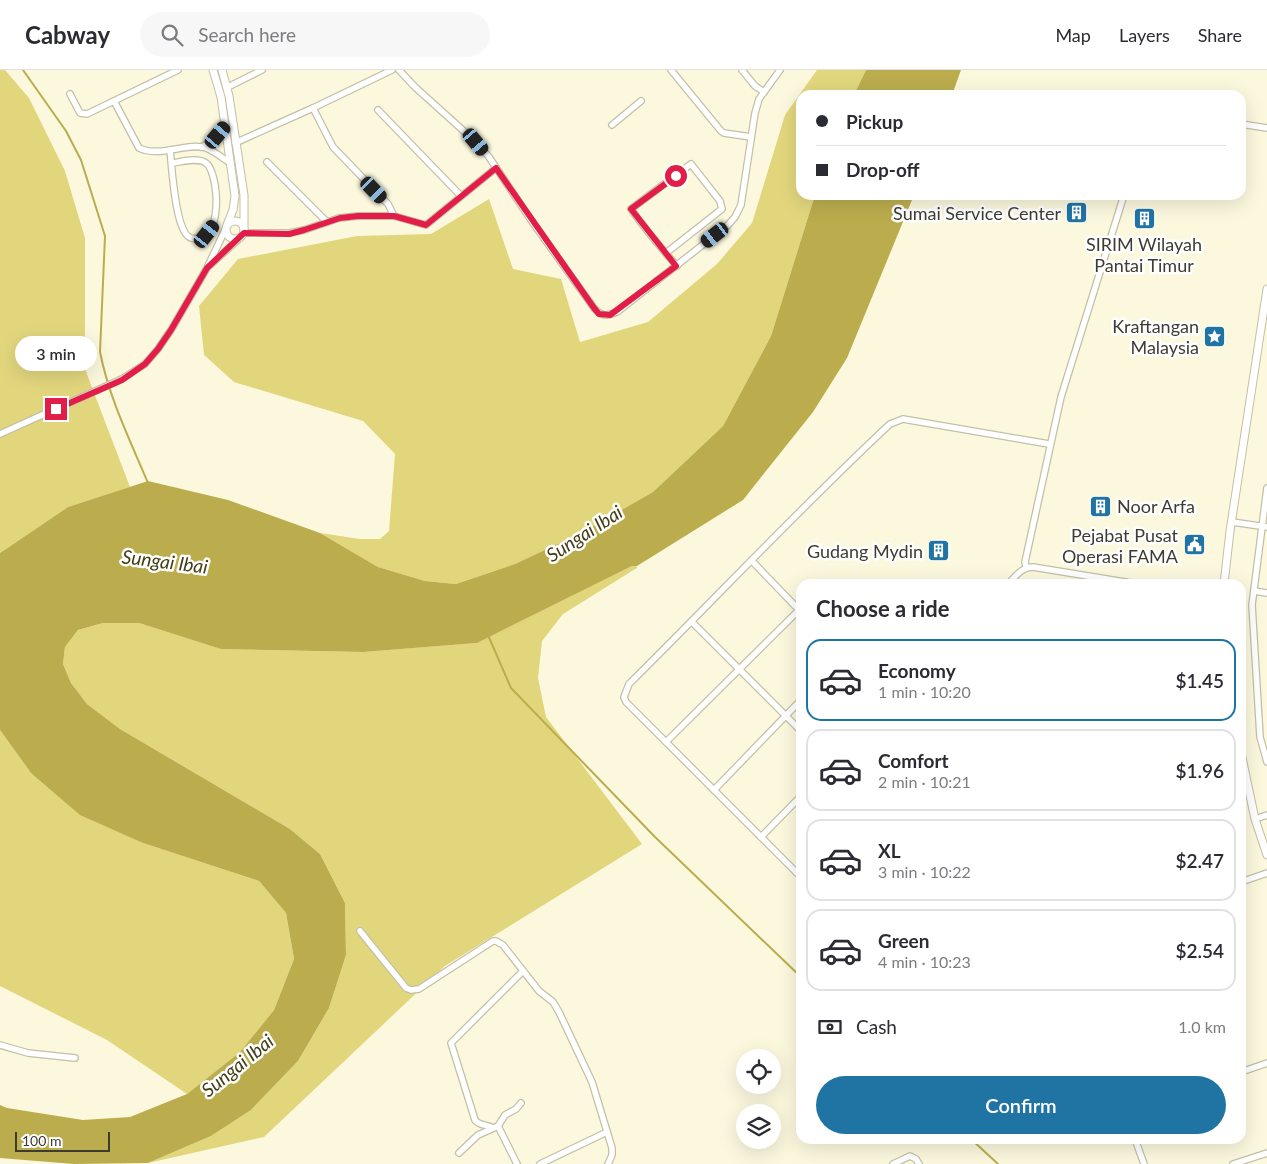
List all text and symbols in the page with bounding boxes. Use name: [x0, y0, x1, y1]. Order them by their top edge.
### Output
search box: [140, 12, 490, 57]
text: Cabway: [25, 20, 110, 49]
icon: search: [158, 21, 186, 49]
text: Search here: [198, 23, 296, 46]
text: Map: [1055, 24, 1091, 46]
text: Layers: [1119, 24, 1170, 46]
text: Share: [1198, 24, 1242, 46]
text: Pickup: [846, 110, 903, 133]
car: [202, 119, 233, 151]
car: [460, 126, 491, 158]
text: Drop-off: [846, 158, 920, 181]
route start: [665, 165, 687, 187]
car: [358, 174, 389, 206]
building icon: Sumai Service Center: [1065, 201, 1089, 225]
place label: Sumai Service Center: [893, 202, 1061, 224]
building icon: SIRIM Wilayah Pantai Timur: [1132, 207, 1156, 231]
car: [191, 218, 222, 250]
car: [698, 220, 731, 250]
place label: SIRIM Wilayah Pantai Timur: [1086, 233, 1202, 276]
place label: Kraftangan Malaysia: [1112, 315, 1199, 358]
place icon: Kraftangan Malaysia: [1203, 324, 1227, 348]
callout: 3 min: [15, 336, 97, 372]
text: 3 min: [36, 344, 76, 363]
route end: [45, 398, 67, 420]
building icon: Noor Arfa: [1089, 494, 1113, 518]
place label: Noor Arfa: [1117, 495, 1195, 517]
water label: Sungai Ibai: [542, 500, 627, 566]
place label: Pejabat Pusat Operasi FAMA: [1062, 524, 1179, 567]
public building icon: Pejabat Pusat Operasi FAMA: [1182, 533, 1206, 557]
building icon: Gudang Mydin: [927, 539, 951, 563]
place label: Gudang Mydin: [807, 540, 923, 562]
water label: Sungai Ibai: [121, 544, 210, 578]
text: Choose a ride: [816, 595, 950, 622]
icon: car: [818, 658, 863, 703]
text: Economy: [878, 659, 956, 682]
text: $1.45: [1175, 669, 1224, 692]
text: 1 min · 10:20: [878, 682, 971, 701]
icon: car: [818, 748, 863, 793]
text: Comfort: [878, 749, 949, 772]
text: $1.96: [1175, 759, 1224, 782]
text: 2 min · 10:21: [878, 772, 971, 791]
icon: car: [818, 838, 863, 883]
text: XL: [878, 839, 901, 862]
text: $2.47: [1175, 849, 1224, 872]
text: 3 min · 10:22: [878, 862, 971, 881]
icon: car: [818, 928, 863, 973]
text: Green: [878, 929, 929, 952]
text: $2.54: [1175, 939, 1224, 962]
text: 4 min · 10:23: [878, 952, 971, 971]
icon: cash: [816, 1013, 844, 1041]
text: Cash: [856, 1015, 897, 1038]
text: 1.0 km: [1178, 1017, 1226, 1036]
water label: Sungai Ibai: [196, 1029, 278, 1101]
map controls: [736, 1049, 781, 1149]
button: locate: [736, 1049, 781, 1094]
button: Confirm: [816, 1076, 1226, 1134]
button: layers: [736, 1104, 781, 1149]
scale bar: [15, 1129, 110, 1152]
text: 100 m: [22, 1132, 61, 1149]

